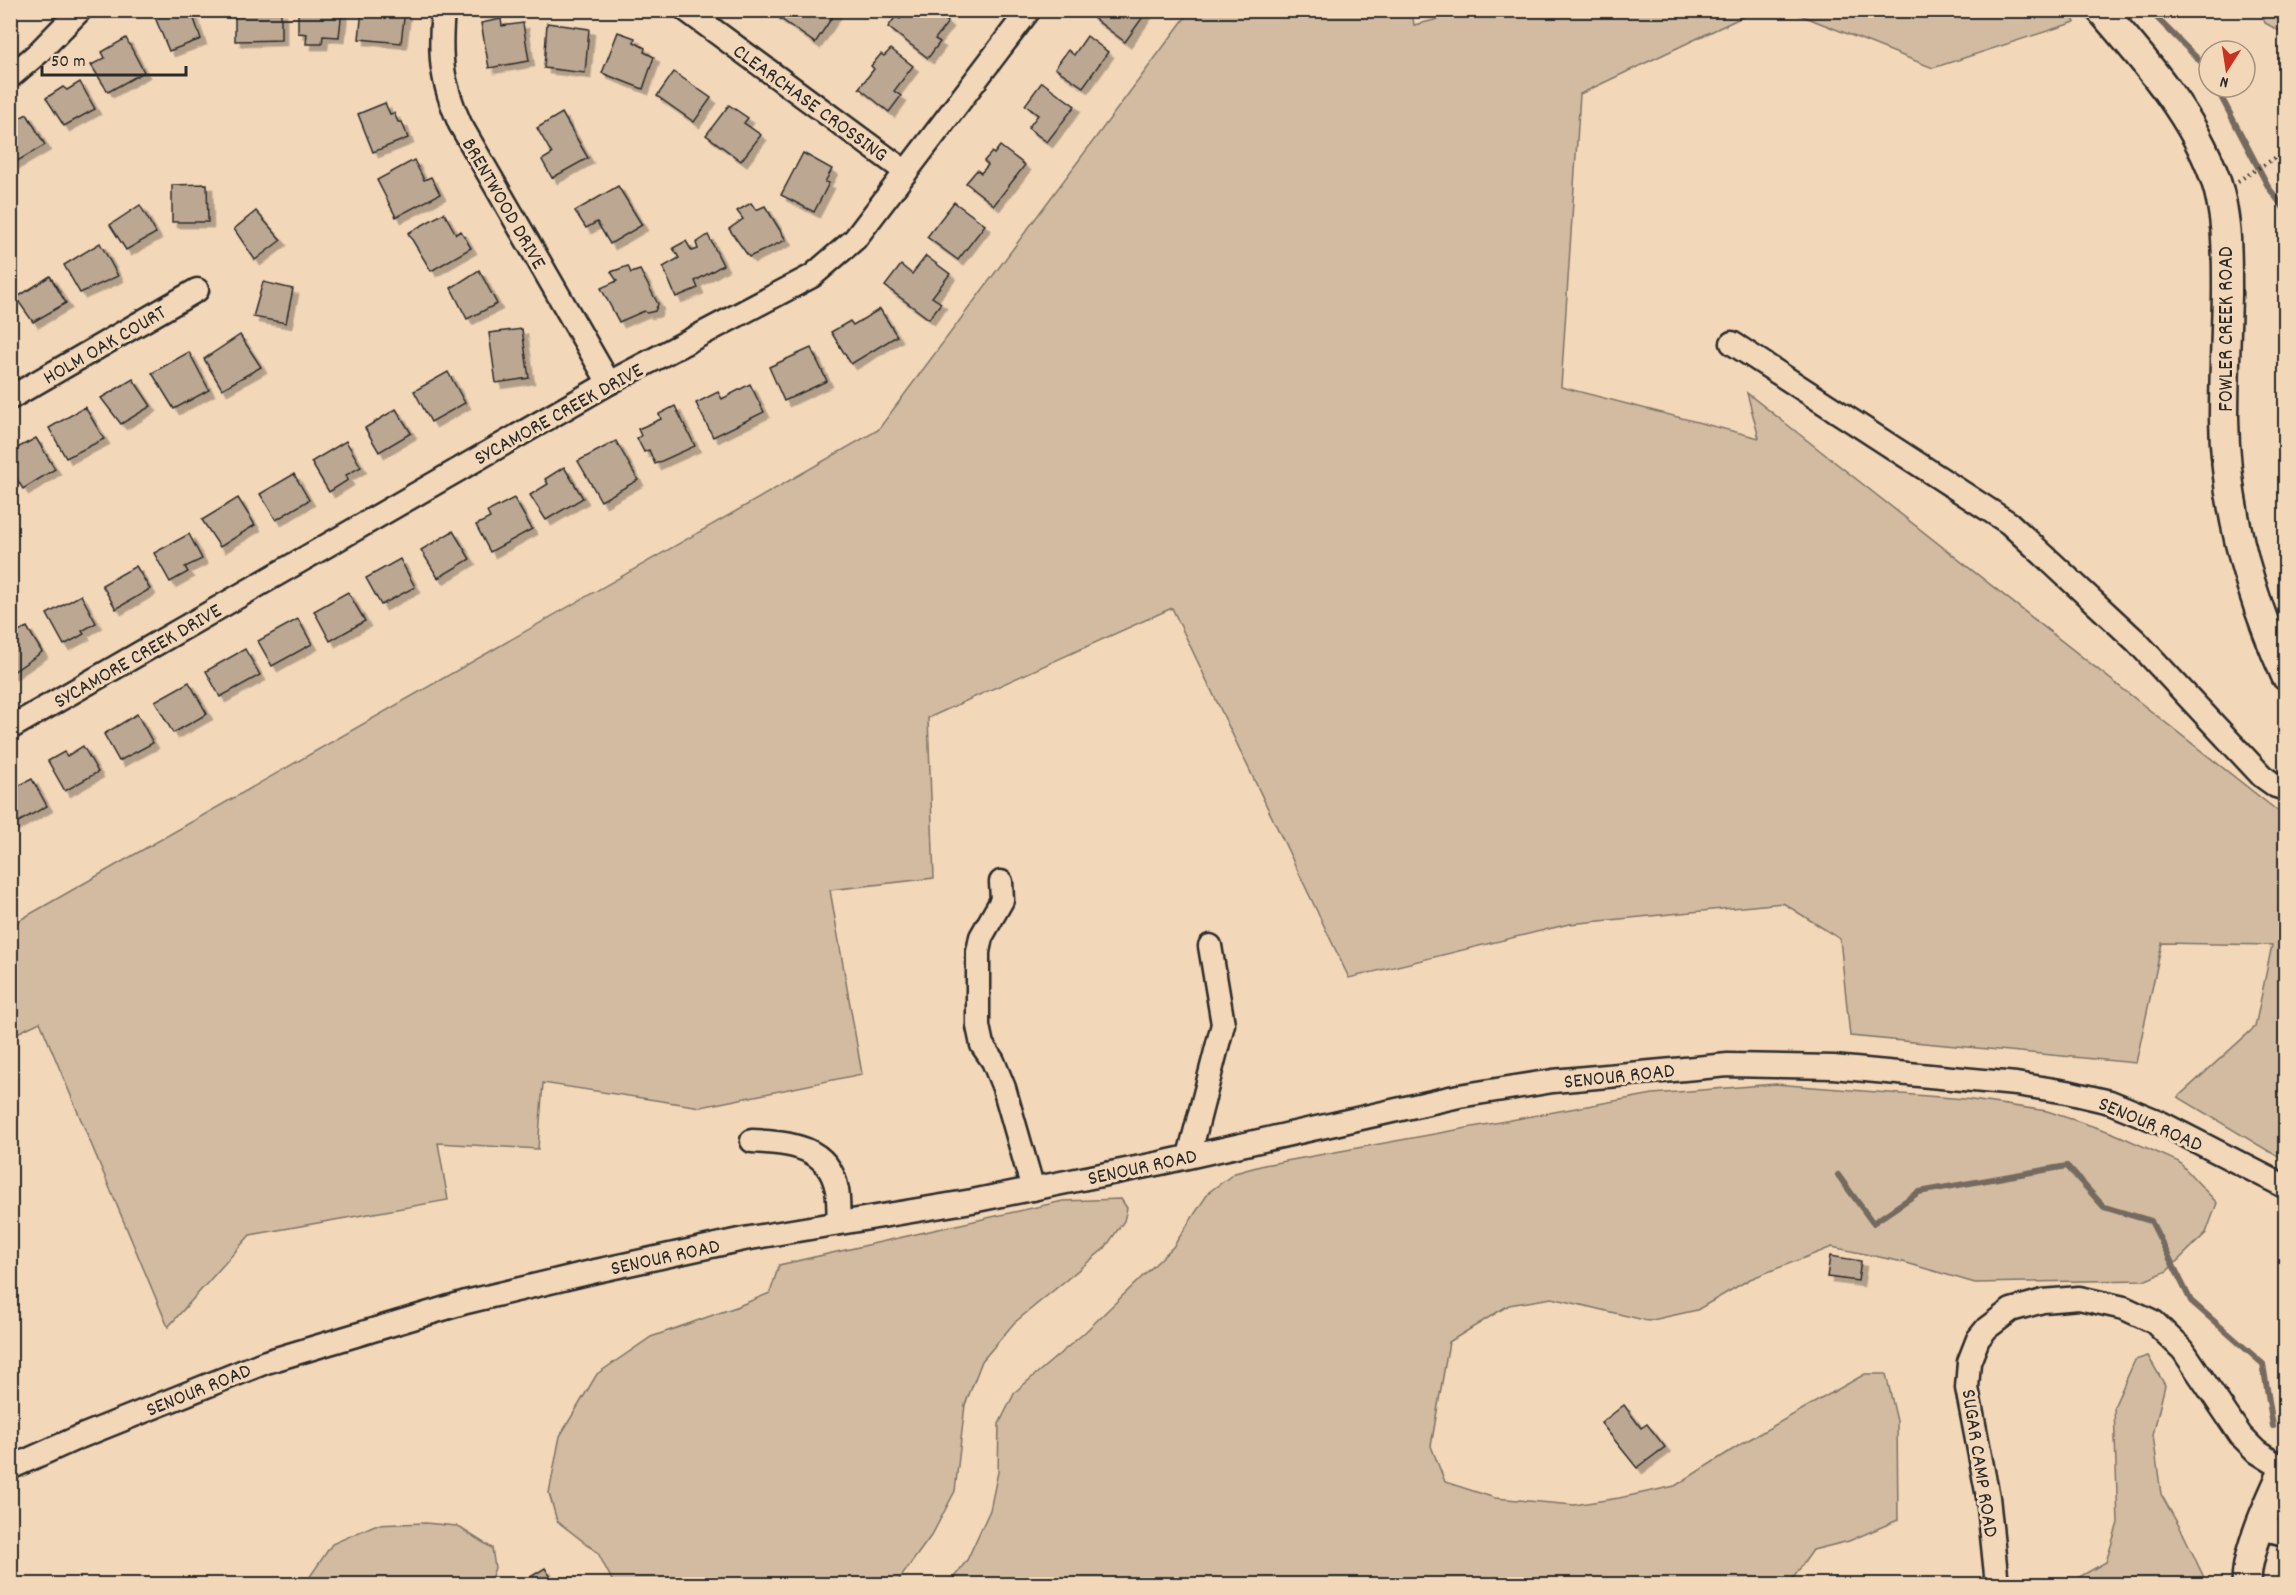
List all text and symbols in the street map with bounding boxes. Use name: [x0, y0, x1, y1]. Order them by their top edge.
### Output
street label: CLEARCHASE CROSSING: [726, 38, 893, 171]
scale bar: [42, 39, 186, 77]
north arrow: [2197, 39, 2257, 99]
text: 50 m: [51, 50, 86, 75]
text: N: [2218, 69, 2231, 93]
street label: BRENTWOOD DRIVE: [453, 133, 552, 276]
street label: FOWLER CREEK ROAD: [2213, 246, 2243, 412]
street label: HOLM OAK COURT: [38, 299, 173, 394]
street label: SYCAMORE CREEK DRIVE: [469, 356, 650, 475]
street label: SYCAMORE CREEK DRIVE: [49, 597, 228, 718]
street label: SENOUR ROAD: [1563, 1057, 1676, 1099]
street label: SENOUR ROAD: [2093, 1090, 2207, 1161]
street label: SENOUR ROAD: [1085, 1143, 1200, 1195]
street label: SENOUR ROAD: [608, 1233, 723, 1285]
street label: SENOUR ROAD: [142, 1357, 256, 1426]
street label: SUGAR CAMP ROAD: [1952, 1387, 2005, 1540]

